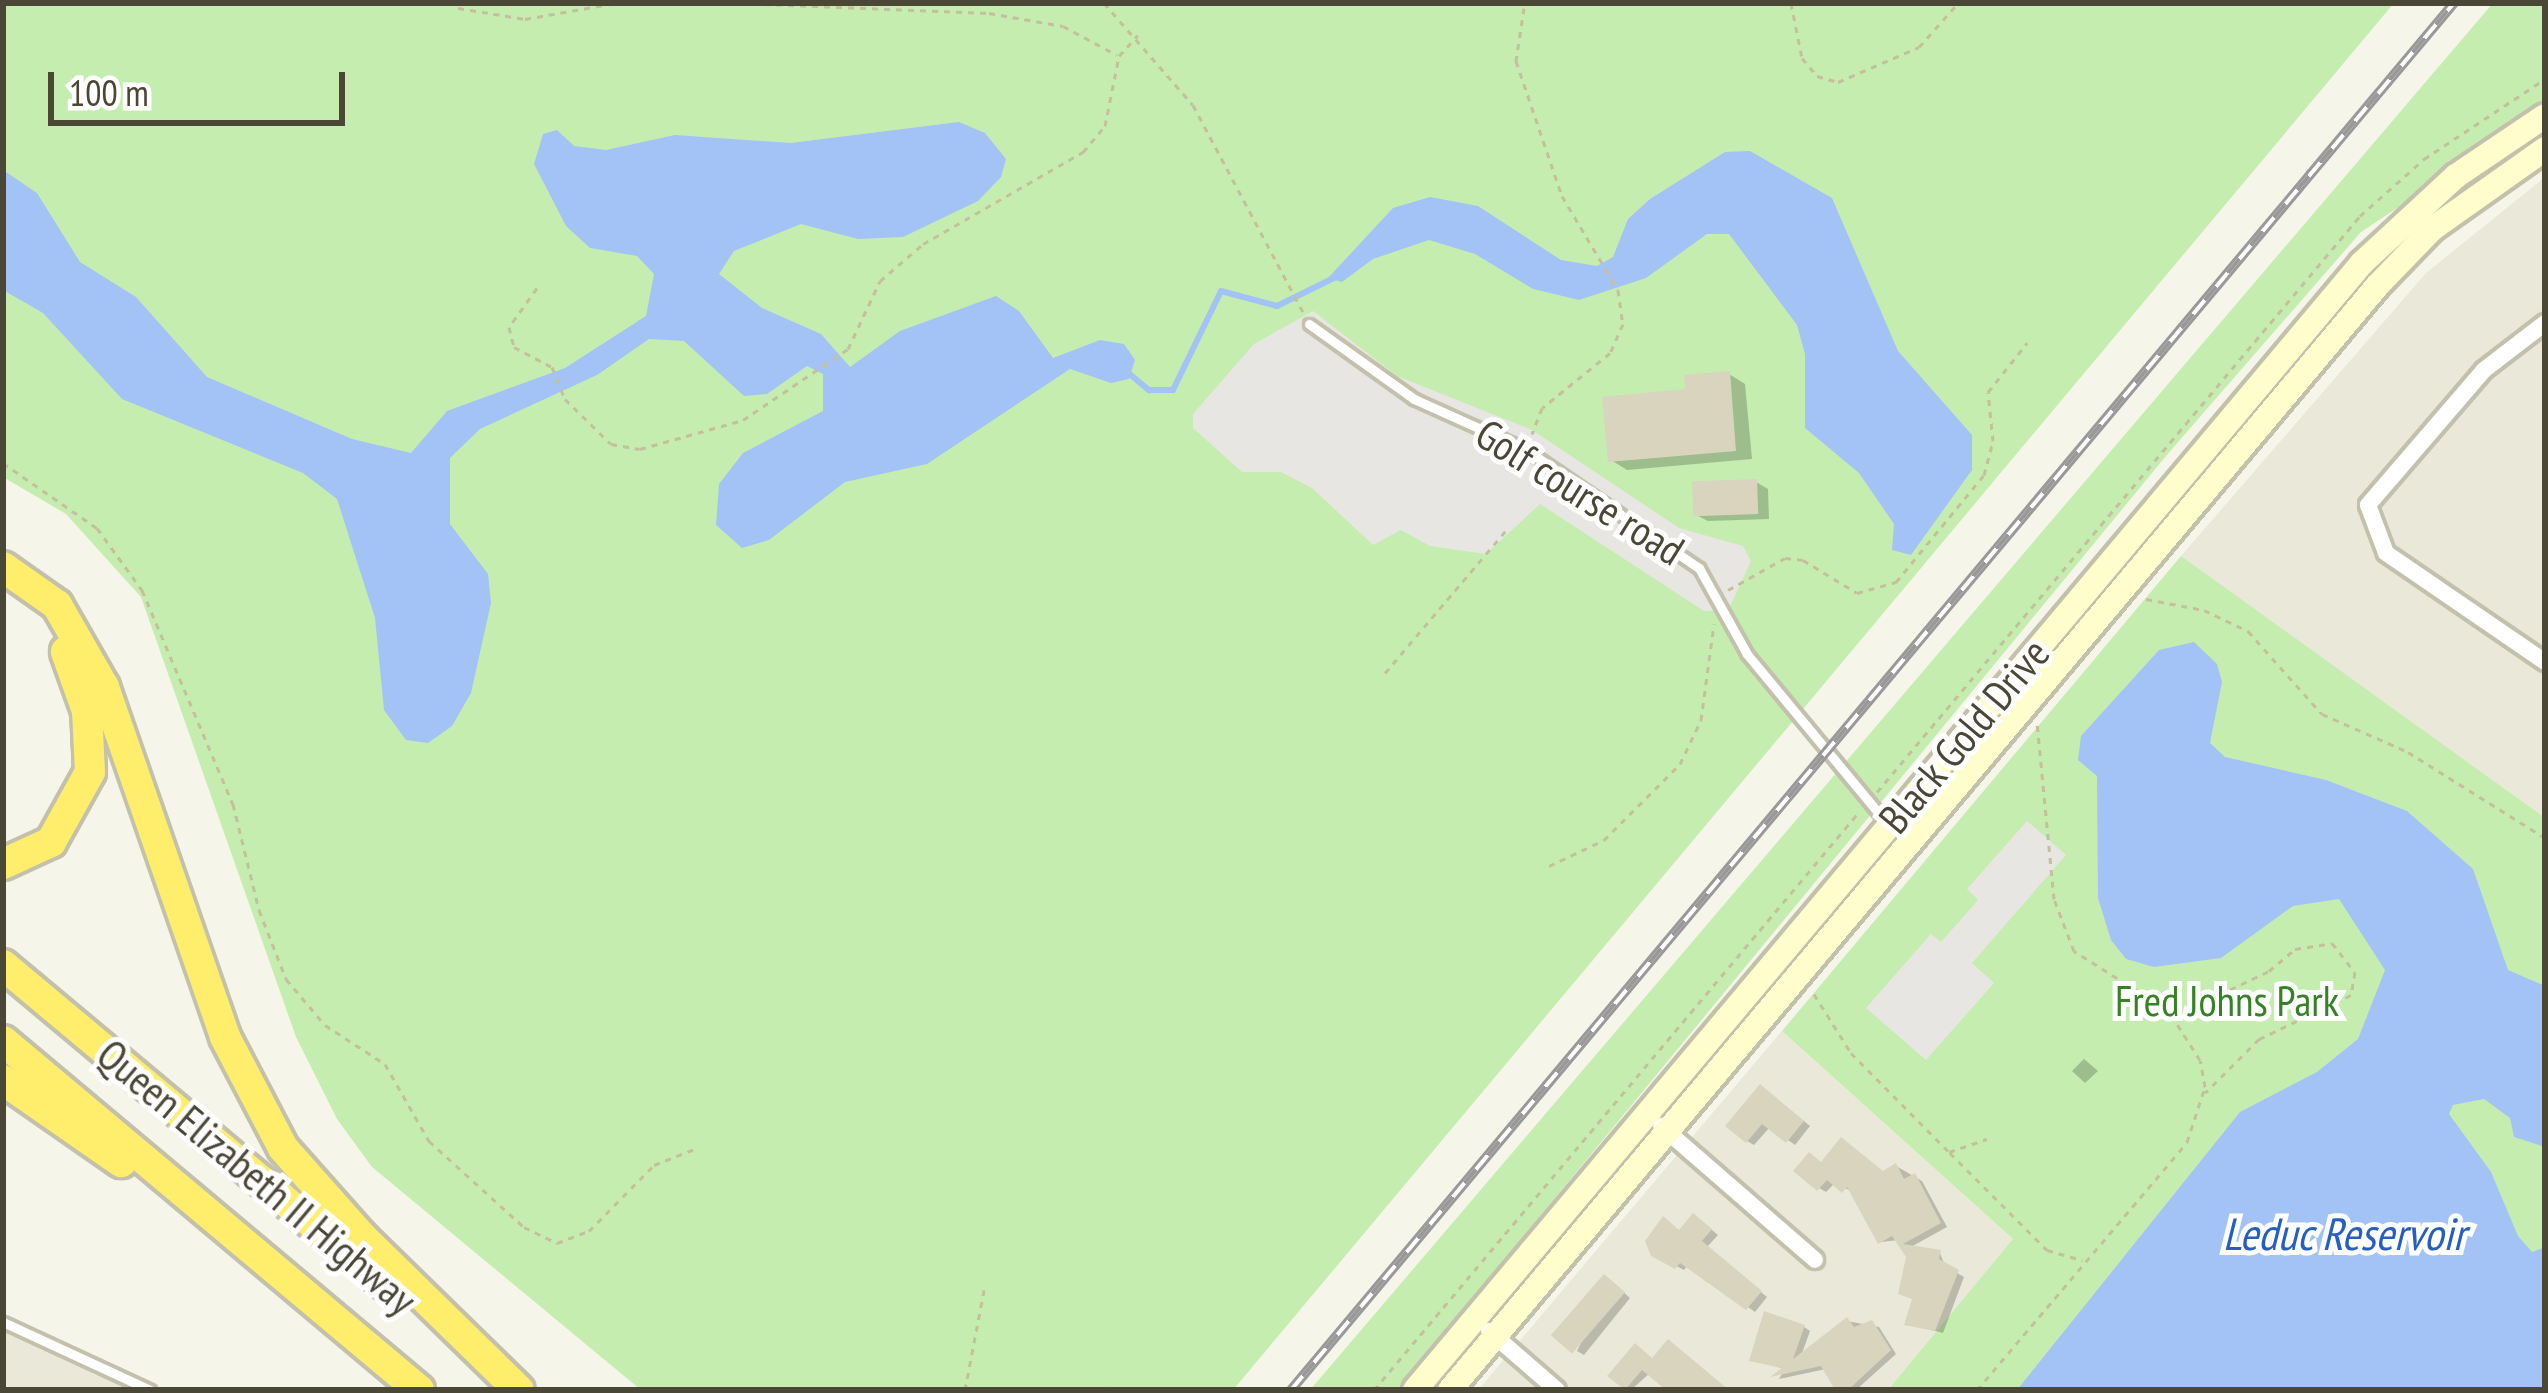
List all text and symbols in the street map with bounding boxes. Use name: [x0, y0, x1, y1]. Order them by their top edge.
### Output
scale bar: [54, 48, 351, 122]
text: 100 m: [69, 69, 149, 116]
street label: Golf course road: [1467, 408, 1693, 576]
street label: Black Gold Drive: [1868, 628, 2060, 844]
park label: Fred Johns Park: [2115, 976, 2339, 1026]
street label: Queen Elizabeth II Highway: [87, 1029, 427, 1325]
water label: Leduc Reservoir: [2222, 1207, 2466, 1261]

